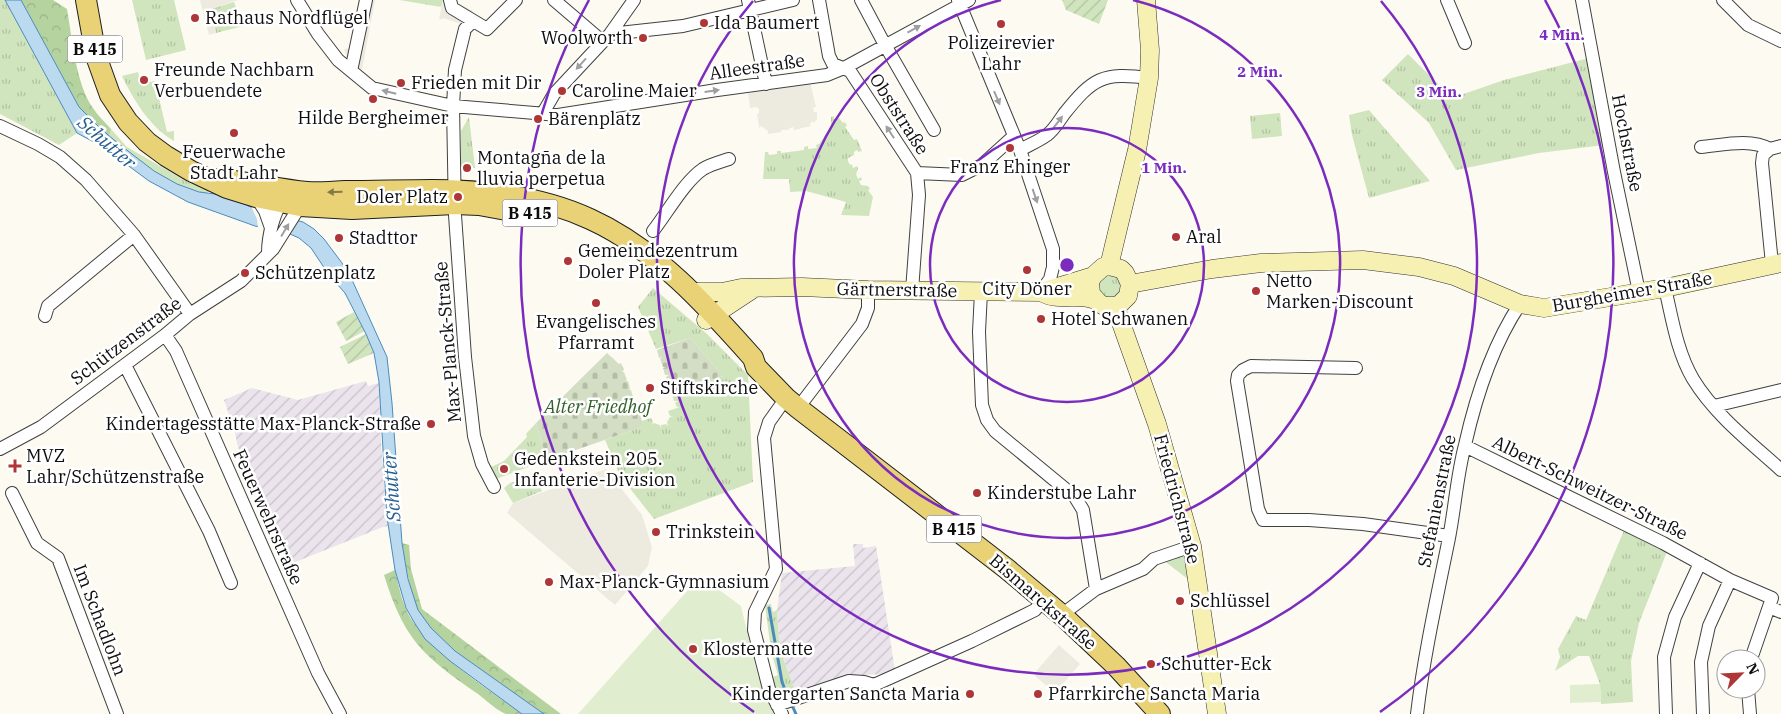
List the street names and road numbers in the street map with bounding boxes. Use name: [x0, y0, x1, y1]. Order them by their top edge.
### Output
road number: B 415: [68, 36, 122, 62]
street label: Alleestraße: [708, 48, 806, 85]
street label: Obststraße: [865, 69, 934, 159]
street label: Hochstraße: [1607, 92, 1648, 194]
road number: B 415: [502, 200, 558, 227]
street label: Max-Planck-Straße: [429, 260, 466, 424]
street label: Burgheimer Straße: [1550, 266, 1714, 317]
street label: Gärtnerstraße: [837, 277, 958, 302]
street label: Schützenstraße: [66, 291, 186, 390]
street label: Albert-Schweitzer-Straße: [1489, 430, 1692, 545]
street label: Friedrichstraße: [1149, 431, 1206, 566]
street label: Stefanienstraße: [1412, 432, 1461, 569]
street label: Feuerwehrstraße: [228, 445, 309, 588]
road number: B 415: [926, 516, 982, 542]
street label: Bismarckstraße: [985, 549, 1102, 655]
street label: Im Schadlohn: [69, 561, 132, 679]

